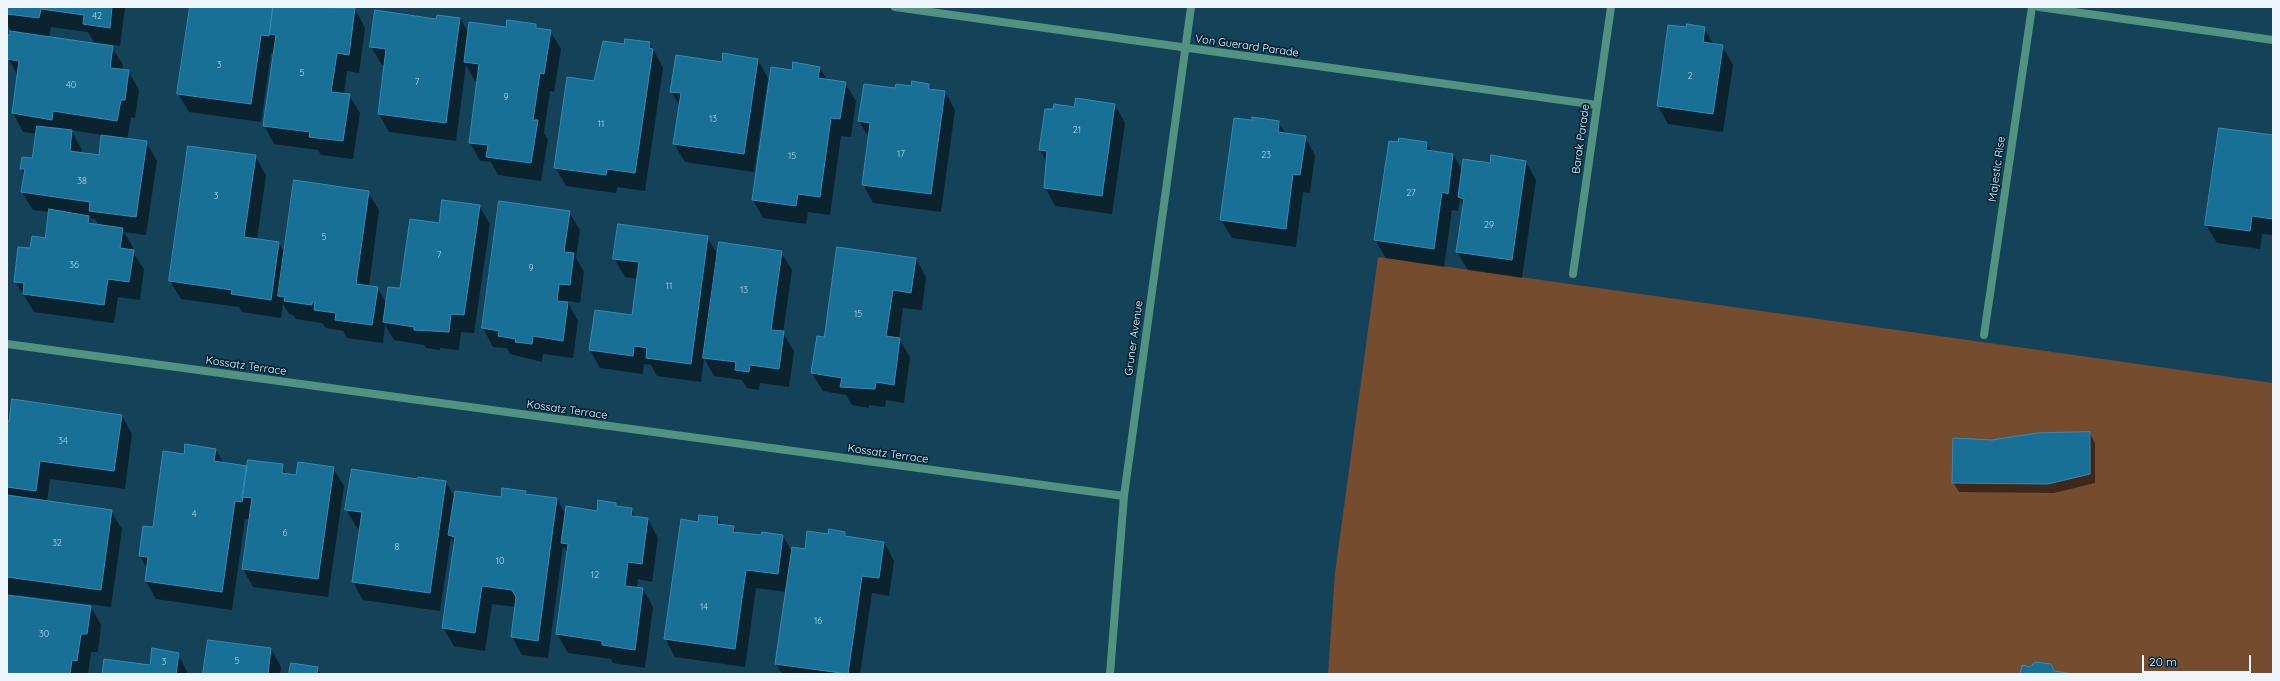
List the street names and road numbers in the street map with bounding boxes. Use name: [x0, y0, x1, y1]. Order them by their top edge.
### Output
street label: Von Guerard Parade: [1194, 32, 1300, 60]
street label: Barak Parade: [1570, 103, 1592, 175]
street label: Majestic Rise: [1986, 135, 2008, 203]
street label: Gruner Avenue: [1122, 300, 1146, 376]
street label: Kossatz Terrace: [205, 354, 287, 378]
street label: Kossatz Terrace: [526, 398, 608, 422]
street label: Kossatz Terrace: [847, 442, 929, 466]

